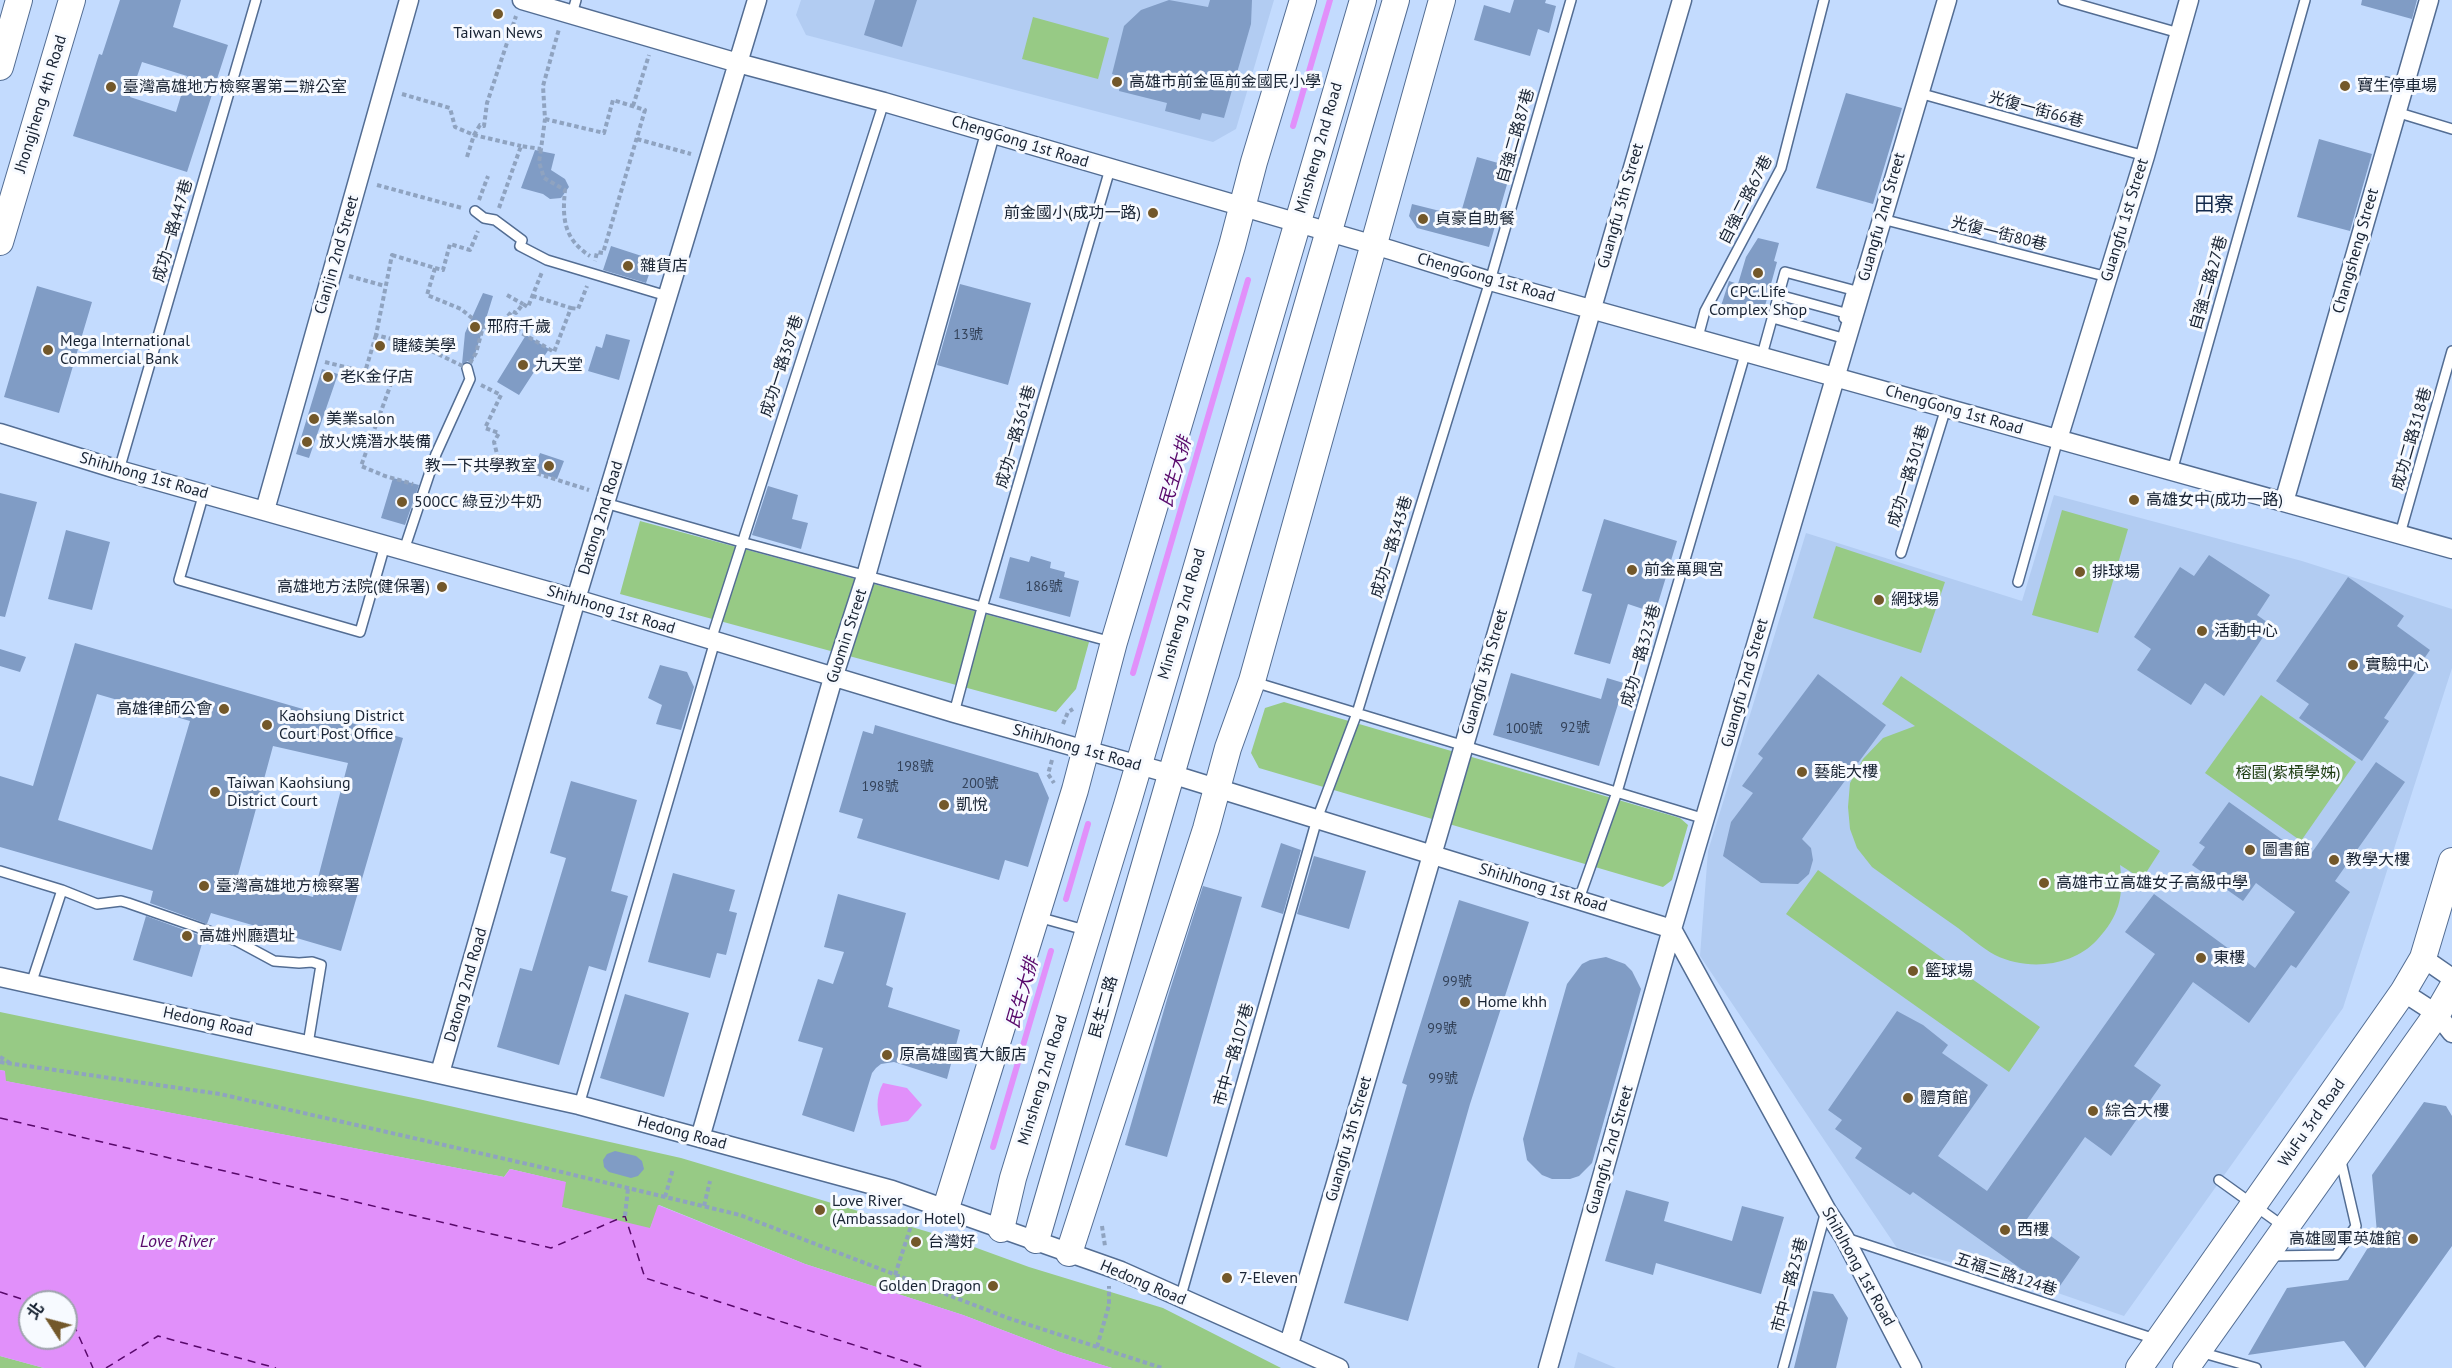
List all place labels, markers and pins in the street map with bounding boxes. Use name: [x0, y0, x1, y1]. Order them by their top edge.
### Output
marker: Taiwan News: [491, 7, 505, 21]
place label: Taiwan News: [453, 23, 543, 43]
place label: 高雄市前金區前金國民小學: [1129, 72, 1321, 92]
marker: 高雄市前金區前金國民小學: [1110, 75, 1124, 89]
place label: 寶生停車場: [2357, 76, 2437, 96]
place label: 臺灣高雄地方檢察署第二辦公室: [123, 77, 347, 97]
marker: 寶生停車場: [2338, 79, 2352, 93]
marker: 臺灣高雄地方檢察署第二辦公室: [104, 80, 118, 94]
place label: 前金國小(成功一路): [1004, 203, 1141, 223]
marker: 前金國小(成功一路): [1146, 206, 1160, 220]
place label: 貞豪自助餐: [1435, 209, 1515, 229]
marker: 貞豪自助餐: [1416, 212, 1430, 226]
place label: 雜貨店: [640, 256, 688, 276]
marker: 雜貨店: [621, 259, 635, 273]
marker: CPC.Life Complex Shop: [1751, 266, 1765, 280]
place label: CPC.Life Complex Shop: [1709, 282, 1807, 320]
place label: 邢府千歲: [487, 317, 551, 337]
marker: 邢府千歲: [468, 320, 482, 334]
place label: Mega International Commercial Bank: [60, 331, 190, 369]
place label: 睫綾美學: [392, 336, 456, 356]
marker: 睫綾美學: [373, 339, 387, 353]
marker: Mega International Commercial Bank: [41, 343, 55, 357]
place label: 九天堂: [535, 355, 583, 375]
marker: 九天堂: [516, 358, 530, 372]
place label: 老K金仔店: [340, 367, 414, 387]
marker: 老K金仔店: [321, 370, 335, 384]
place label: 美業salon: [326, 409, 395, 429]
marker: 美業salon: [307, 412, 321, 426]
place label: 放火燒潛水裝備: [319, 432, 431, 452]
marker: 放火燒潛水裝備: [300, 435, 314, 449]
place label: 教一下共學教室: [425, 456, 537, 476]
marker: 教一下共學教室: [542, 459, 556, 473]
place label: 高雄女中(成功一路): [2146, 490, 2283, 510]
place label: 500CC 綠豆沙牛奶: [414, 492, 542, 512]
marker: 高雄女中(成功一路): [2127, 493, 2141, 507]
marker: 500CC 綠豆沙牛奶: [395, 495, 409, 509]
place label: 前金萬興宮: [1644, 560, 1724, 580]
place label: 排球場: [2092, 562, 2140, 582]
marker: 前金萬興宮: [1625, 563, 1639, 577]
marker: 排球場: [2073, 565, 2087, 579]
place label: 高雄地方法院(健保署): [277, 577, 430, 597]
marker: 高雄地方法院(健保署): [435, 580, 449, 594]
place label: 網球場: [1891, 590, 1939, 610]
marker: 網球場: [1872, 593, 1886, 607]
place label: 活動中心: [2214, 621, 2278, 641]
marker: 活動中心: [2195, 624, 2209, 638]
place label: 實驗中心: [2365, 655, 2429, 675]
marker: 實驗中心: [2346, 658, 2360, 672]
place label: 高雄律師公會: [116, 699, 212, 719]
marker: 高雄律師公會: [217, 702, 231, 716]
place label: Kaohsiung District Court Post Office: [279, 706, 404, 744]
marker: Kaohsiung District Court Post Office: [260, 718, 274, 732]
place label: 藝能大樓: [1814, 762, 1878, 782]
marker: 藝能大樓: [1795, 765, 1809, 779]
place label: Taiwan Kaohsiung District Court: [227, 773, 351, 811]
marker: Taiwan Kaohsiung District Court: [208, 785, 222, 799]
place label: 凱悅: [956, 795, 988, 815]
marker: 凱悅: [937, 798, 951, 812]
place label: 圖書館: [2262, 840, 2310, 860]
marker: 圖書館: [2243, 843, 2257, 857]
place label: 教學大樓: [2346, 850, 2410, 870]
marker: 教學大樓: [2327, 853, 2341, 867]
place label: 高雄市立高雄女子高級中學: [2056, 873, 2248, 893]
place label: 臺灣高雄地方檢察署: [216, 876, 360, 896]
marker: 高雄市立高雄女子高級中學: [2037, 876, 2051, 890]
marker: 臺灣高雄地方檢察署: [197, 879, 211, 893]
place label: 高雄州廳遺址: [199, 926, 295, 946]
marker: 高雄州廳遺址: [180, 929, 194, 943]
place label: 東樓: [2213, 948, 2245, 968]
marker: 東樓: [2194, 951, 2208, 965]
place label: 籃球場: [1925, 961, 1973, 981]
marker: 籃球場: [1906, 964, 1920, 978]
place label: Home khh: [1477, 992, 1547, 1012]
marker: Home khh: [1458, 995, 1472, 1009]
place label: 原高雄國賓大飯店: [899, 1045, 1027, 1065]
marker: 原高雄國賓大飯店: [880, 1048, 894, 1062]
place label: 體育館: [1920, 1088, 1968, 1108]
marker: 體育館: [1901, 1091, 1915, 1105]
place label: 綜合大樓: [2105, 1101, 2169, 1121]
marker: 綜合大樓: [2086, 1104, 2100, 1118]
place label: Love River (Ambassador Hotel): [832, 1191, 966, 1229]
marker: Love River (Ambassador Hotel): [813, 1203, 827, 1217]
place label: 西樓: [2017, 1220, 2049, 1240]
marker: 西樓: [1998, 1223, 2012, 1237]
place label: 高雄國軍英雄館: [2289, 1229, 2401, 1249]
place label: 台灣好: [928, 1232, 976, 1252]
marker: 高雄國軍英雄館: [2406, 1232, 2420, 1246]
marker: 台灣好: [909, 1235, 923, 1249]
place label: 7-Eleven: [1239, 1268, 1298, 1288]
marker: 7-Eleven: [1220, 1271, 1234, 1285]
place label: Golden Dragon: [878, 1276, 981, 1296]
marker: Golden Dragon: [986, 1279, 1000, 1293]

